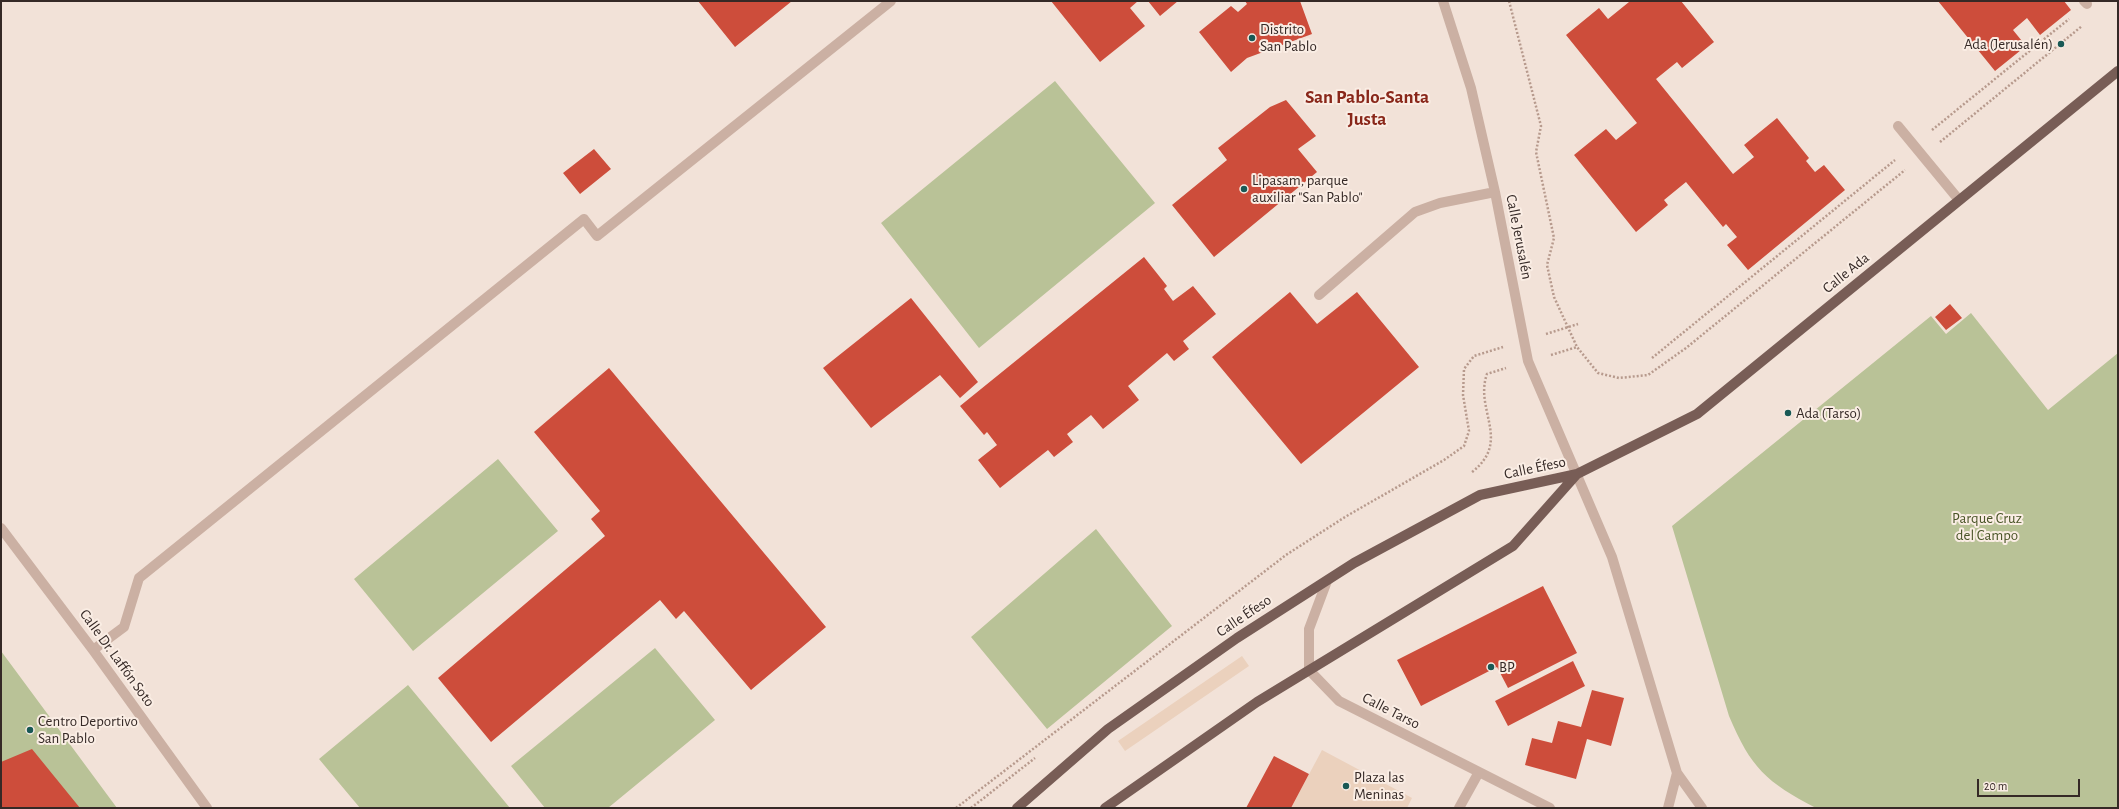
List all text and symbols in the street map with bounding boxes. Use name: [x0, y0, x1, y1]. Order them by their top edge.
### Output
place label: Distrito San Pablo: [1260, 20, 1317, 55]
marker: Distrito San Pablo: [1247, 33, 1257, 43]
place label: Ada (Jerusalén): [1964, 35, 2053, 53]
marker: Ada (Jerusalén): [2056, 39, 2066, 49]
district label: San Pablo-Santa Justa: [1305, 86, 1429, 130]
place label: Lipasam, parque auxiliar "San Pablo": [1252, 171, 1363, 206]
marker: Lipasam, parque auxiliar "San Pablo": [1239, 184, 1249, 194]
street label: Calle Jerusalén: [1502, 193, 1536, 281]
street label: Calle Ada: [1819, 249, 1873, 297]
place label: Ada (Tarso): [1796, 404, 1861, 422]
marker: Ada (Tarso): [1783, 408, 1793, 418]
street label: Calle Éfeso: [1503, 453, 1567, 483]
park label: Parque Cruz del Campo: [1952, 509, 2022, 544]
street label: Calle Éfeso: [1213, 591, 1275, 641]
street label: Calle Dr. Laffón Soto: [76, 606, 158, 710]
place label: BP: [1499, 658, 1515, 676]
marker: BP: [1486, 662, 1496, 672]
street label: Calle Tarso: [1359, 689, 1423, 733]
place label: Centro Deportivo San Pablo: [38, 712, 138, 747]
marker: Centro Deportivo San Pablo: [25, 725, 35, 735]
place label: Plaza las Meninas: [1354, 768, 1404, 803]
scale bar: [1979, 771, 2082, 797]
text: 20 m: [1984, 780, 2007, 792]
marker: Plaza las Meninas: [1341, 781, 1351, 791]

